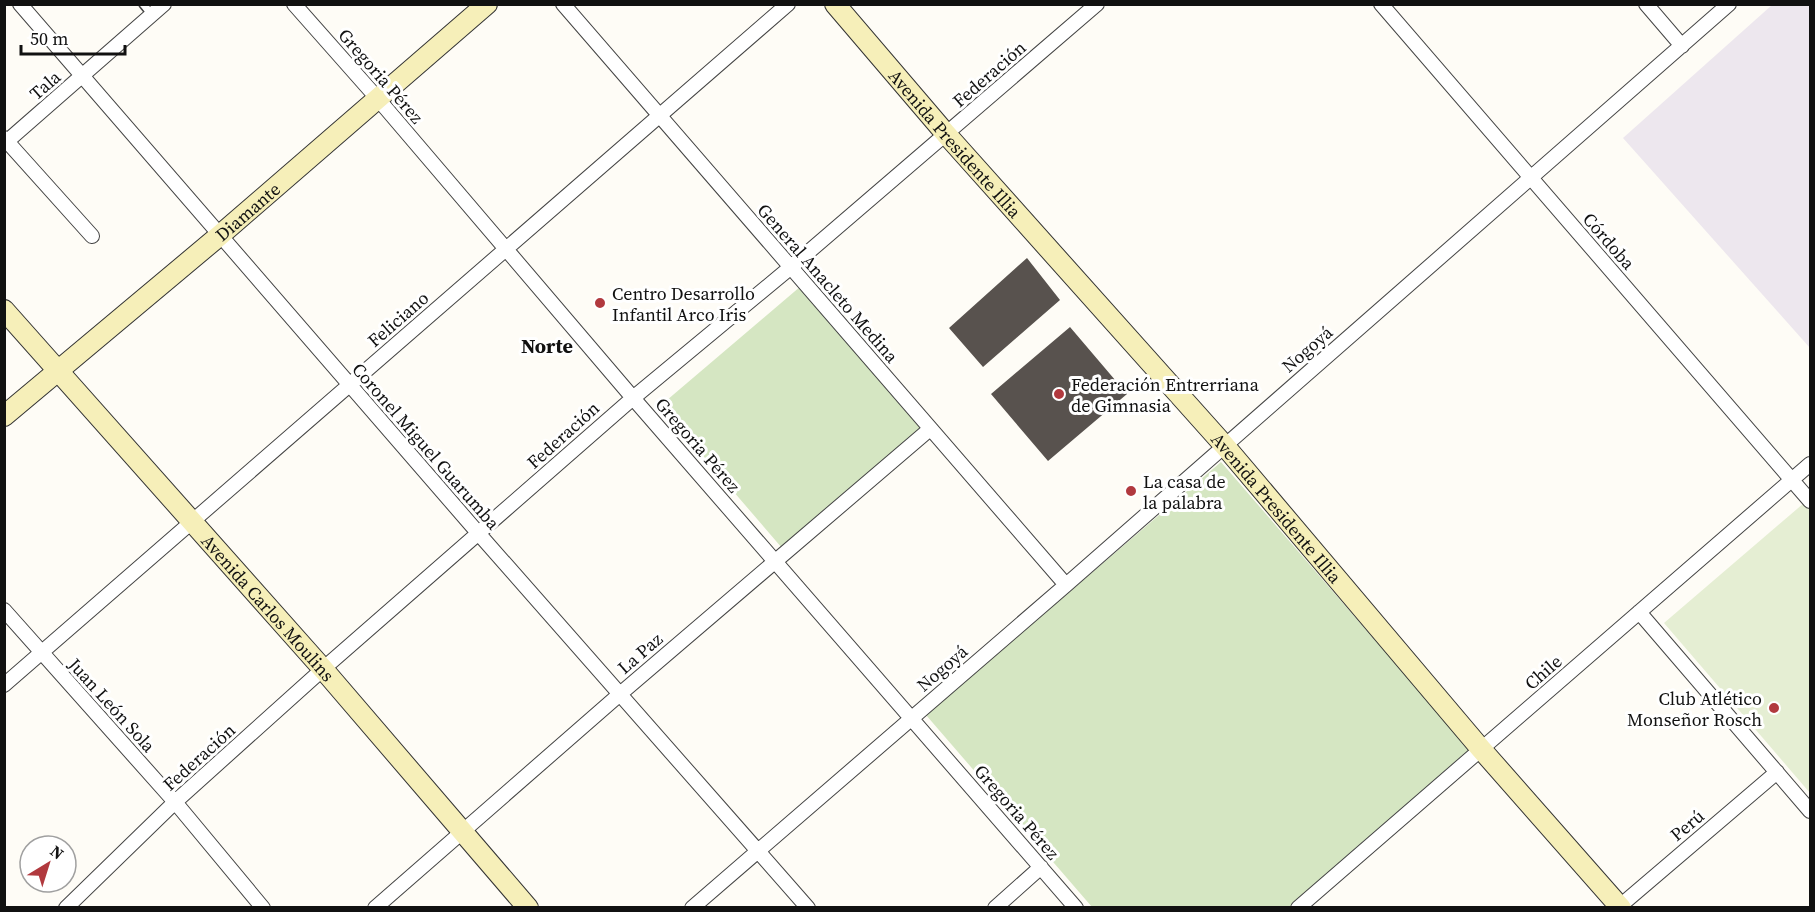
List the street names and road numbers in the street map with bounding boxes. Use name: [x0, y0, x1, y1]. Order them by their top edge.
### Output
street label: Gregoria Pérez: [333, 23, 429, 129]
street label: Federación: [947, 35, 1031, 113]
street label: Avenida Presidente Illia: [883, 63, 1028, 224]
street label: Tala: [24, 64, 67, 105]
street label: Diamante: [210, 176, 285, 247]
street label: General Anacleto Medina: [752, 198, 905, 369]
street label: Córdoba: [1577, 207, 1641, 276]
street label: Feliciano: [362, 285, 434, 353]
street label: Nogoyá: [1276, 319, 1338, 378]
street label: Coronel Miguel Guarumba: [347, 357, 506, 535]
street label: Gregoria Pérez: [650, 392, 746, 498]
street label: Federación: [521, 396, 605, 474]
street label: Avenida Presidente Illia: [1206, 427, 1348, 589]
street label: Avenida Carlos Moulins: [196, 528, 341, 687]
street label: La Paz: [612, 626, 668, 680]
street label: Nogoyá: [911, 638, 973, 697]
street label: Chile: [1519, 649, 1567, 695]
street label: Juan León Sola: [62, 652, 162, 758]
street label: Federación: [157, 718, 241, 796]
street label: Gregoria Pérez: [969, 759, 1065, 865]
street label: Perú: [1665, 803, 1709, 847]

